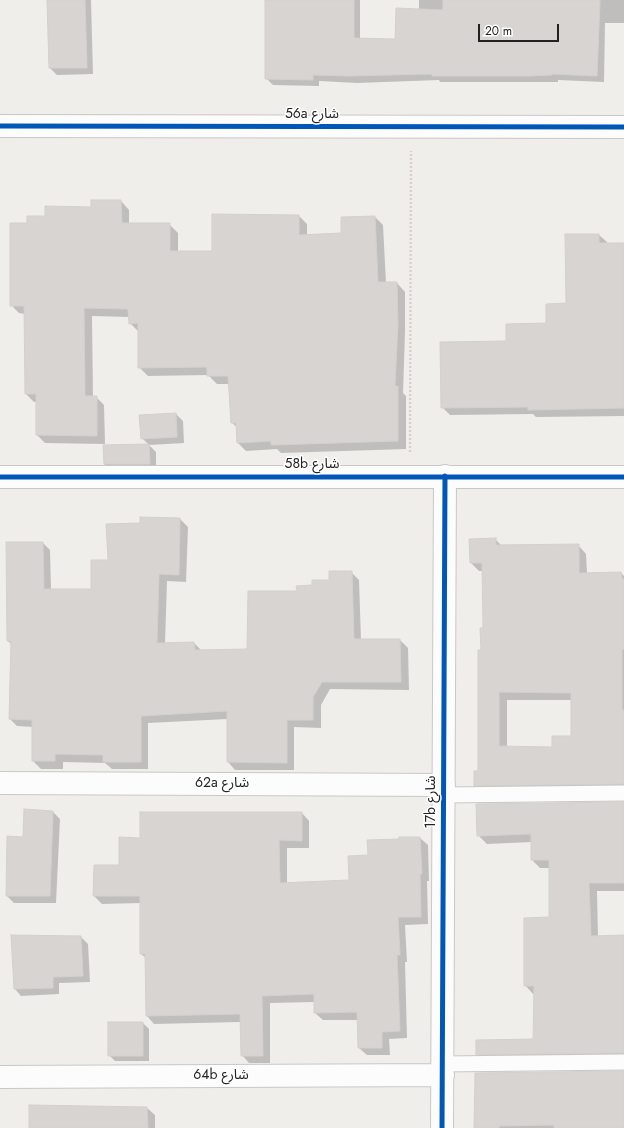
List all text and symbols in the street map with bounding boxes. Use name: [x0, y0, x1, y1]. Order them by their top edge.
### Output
scale bar: [480, 16, 561, 42]
text: 20 m: [485, 22, 512, 40]
street label: 56a شارع: [285, 107, 339, 123]
street label: 58b شارع: [284, 457, 340, 473]
street label: 17b شارع: [424, 775, 440, 829]
street label: 62a شارع: [195, 776, 249, 792]
street label: 64b شارع: [193, 1068, 249, 1084]

